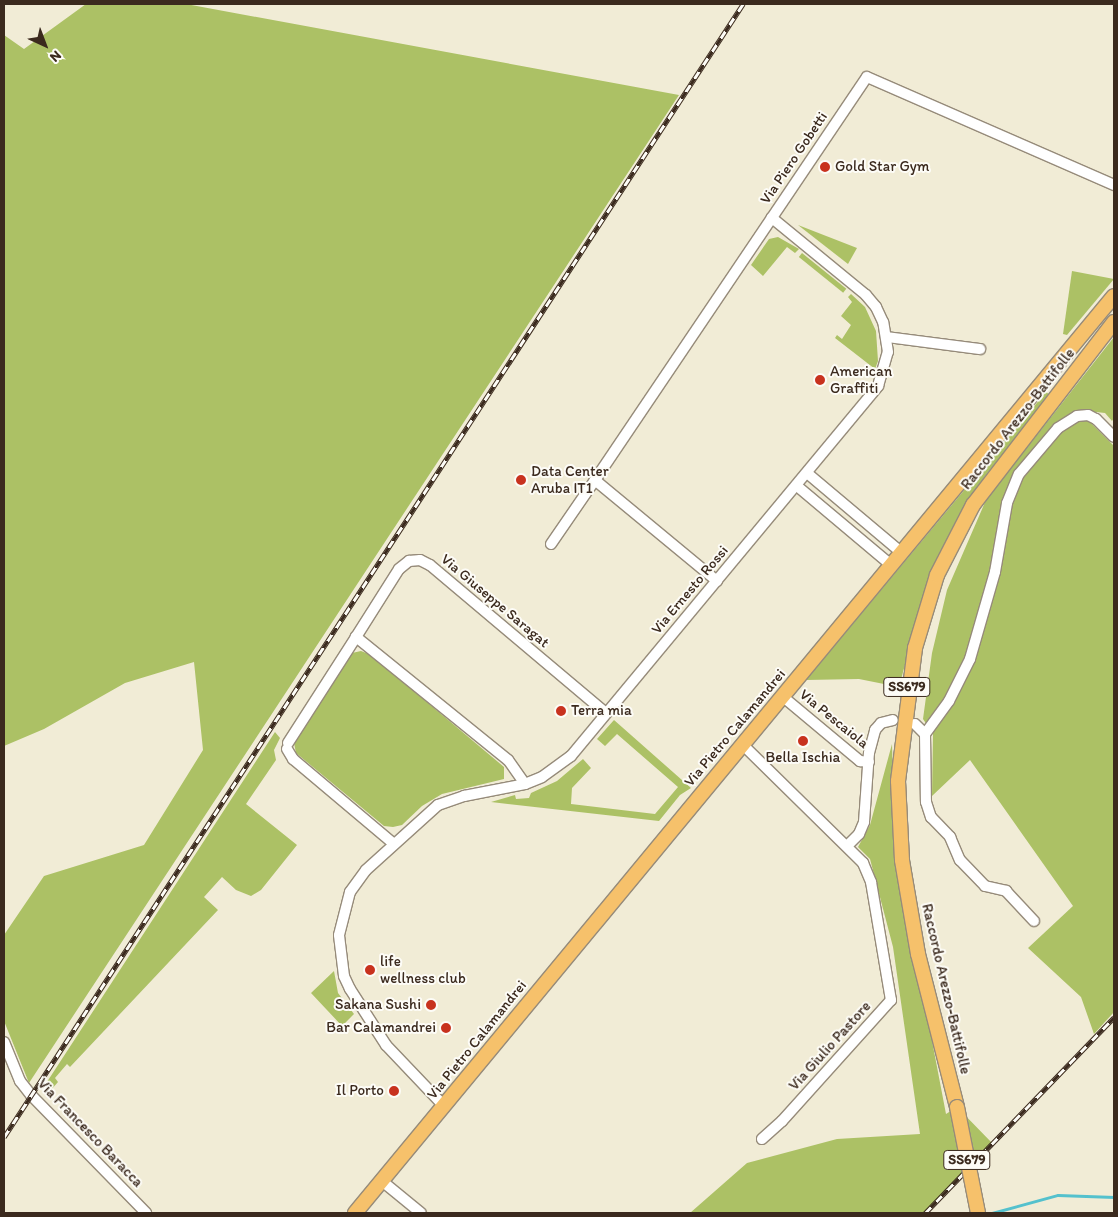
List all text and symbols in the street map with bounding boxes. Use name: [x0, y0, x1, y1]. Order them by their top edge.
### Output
north arrow: [20, 20, 70, 70]
text: N: [46, 47, 65, 66]
street label: Via Piero Gobetti: [757, 108, 831, 208]
place label: Gold Star Gym: [835, 158, 929, 176]
marker: Gold Star Gym: [819, 161, 831, 173]
street label: Raccordo Arezzo-Battifolle: [957, 345, 1079, 493]
place label: American Graffiti: [830, 362, 892, 397]
marker: American Graffiti: [814, 374, 826, 386]
place label: Data Center Aruba IT1: [531, 462, 609, 497]
marker: Data Center Aruba IT1: [515, 474, 527, 486]
street label: Via Ernesto Rossi: [648, 542, 732, 638]
street label: Via Giuseppe Saragat: [437, 550, 553, 652]
street label: Via Pietro Calamandrei: [681, 666, 789, 790]
road number: SS679: [883, 676, 931, 699]
street label: Via Pescaiola: [796, 686, 872, 752]
place label: Terra mia: [571, 702, 631, 720]
marker: Terra mia: [555, 705, 567, 717]
marker: Bella Ischia: [797, 735, 809, 747]
place label: Bella Ischia: [766, 749, 840, 767]
street label: Raccordo Arezzo-Battifolle: [918, 902, 974, 1076]
place label: life wellness club: [380, 952, 466, 987]
marker: life wellness club: [364, 964, 376, 976]
street label: Via Pietro Calamandrei: [424, 977, 530, 1103]
place label: Sakana Sushi: [336, 996, 421, 1014]
street label: Via Giulio Pastore: [785, 998, 875, 1094]
marker: Sakana Sushi: [425, 999, 437, 1011]
place label: Bar Calamandrei: [327, 1019, 436, 1037]
marker: Bar Calamandrei: [440, 1022, 452, 1034]
street label: Via Francesco Baracca: [34, 1075, 146, 1191]
place label: Il Porto: [336, 1082, 384, 1100]
marker: Il Porto: [388, 1085, 400, 1097]
road number: SS679: [943, 1148, 991, 1172]

